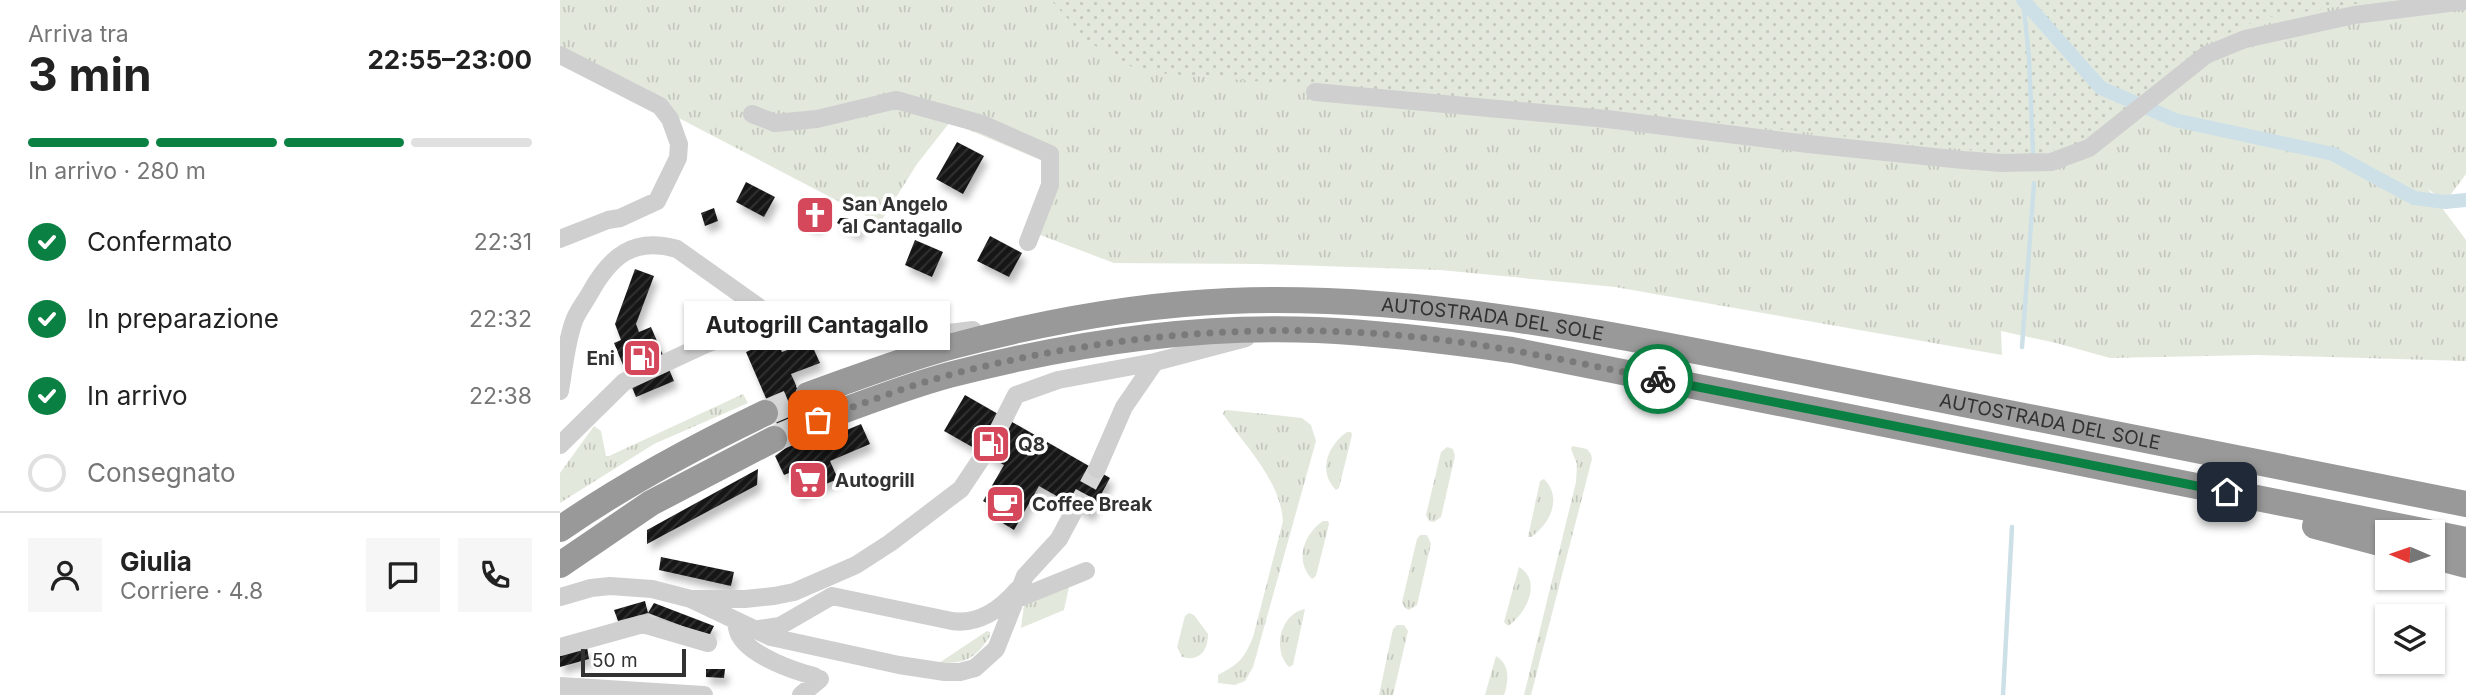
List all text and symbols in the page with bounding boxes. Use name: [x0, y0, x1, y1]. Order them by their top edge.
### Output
text: Arriva tra: [28, 20, 129, 48]
text: 22:55–23:00: [367, 44, 532, 75]
text: 3 min: [28, 46, 152, 102]
text: In arrivo · 280 m: [28, 157, 206, 185]
place label: San Angelo al Cantagallo: [842, 193, 963, 238]
church icon: San Angelo al Cantagallo: [794, 194, 836, 236]
icon: check: [28, 223, 66, 261]
text: Confermato: [87, 226, 232, 257]
text: 22:31: [474, 228, 532, 256]
street label: AUTOSTRADA DEL SOLE: [1380, 293, 1606, 345]
icon: check: [28, 300, 66, 338]
callout: Autogrill Cantagallo: [685, 301, 951, 350]
text: In preparazione: [87, 303, 279, 334]
text: 22:32: [469, 305, 532, 333]
text: Autogrill Cantagallo: [705, 311, 929, 339]
fuel station icon: Eni: [621, 337, 663, 379]
courier: [1623, 344, 1693, 414]
place label: Eni: [586, 347, 615, 370]
icon: bike: [1639, 360, 1677, 398]
icon: check: [28, 377, 66, 415]
text: In arrivo: [87, 380, 188, 411]
text: 22:38: [469, 382, 532, 410]
street label: AUTOSTRADA DEL SOLE: [1938, 388, 2162, 454]
pin: [788, 390, 848, 450]
icon: bag: [799, 401, 837, 439]
fuel station icon: Q8: [970, 423, 1012, 465]
place label: Q8: [1018, 433, 1045, 456]
text: Consegnato: [87, 457, 236, 488]
supermarket icon: Autogrill: [787, 459, 829, 501]
pin: [2197, 462, 2257, 522]
place label: Autogrill: [835, 469, 915, 492]
icon: home: [2208, 473, 2246, 511]
cafe icon: Coffee Break: [984, 483, 1026, 525]
place label: Coffee Break: [1032, 493, 1152, 516]
north arrow: [2375, 520, 2445, 590]
map controls: [2375, 520, 2445, 674]
button: person: [28, 538, 102, 612]
button: chat: [366, 538, 440, 612]
button: phone: [458, 538, 532, 612]
text: Giulia: [120, 546, 192, 577]
text: Corriere · 4.8: [120, 577, 263, 605]
button: layers: [2375, 604, 2445, 674]
scale bar: [581, 646, 686, 678]
text: 50 m: [592, 649, 638, 672]

